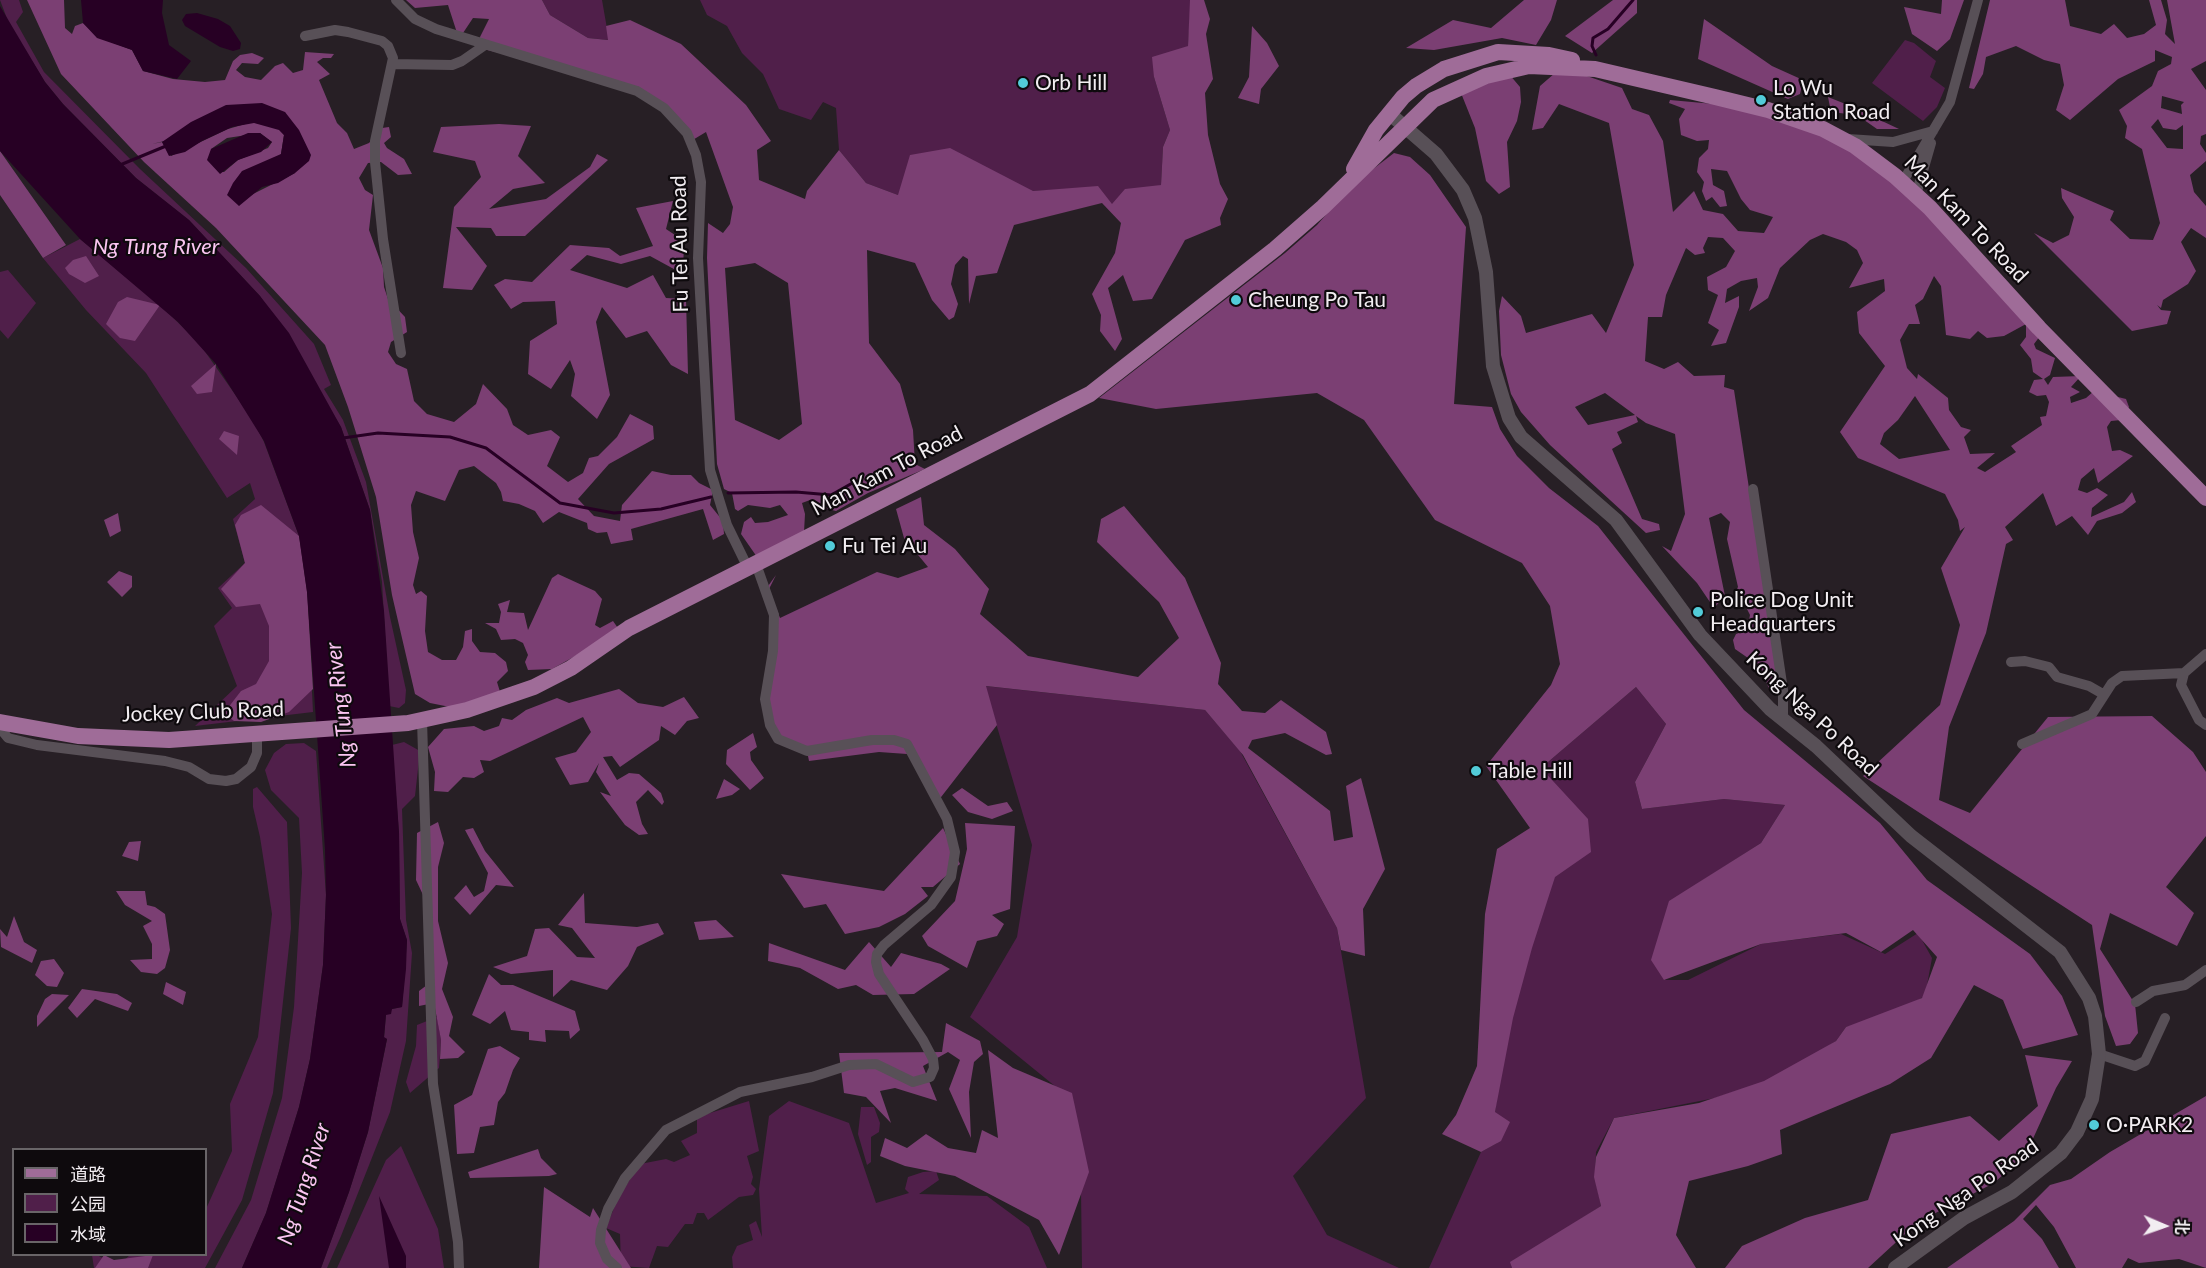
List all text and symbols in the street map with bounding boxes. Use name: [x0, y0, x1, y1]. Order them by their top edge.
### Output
place label: Orb Hill: [1035, 70, 1107, 96]
place label: Lo Wu Station Road: [1773, 75, 1890, 125]
marker: Orb Hill: [1016, 76, 1030, 90]
marker: Lo Wu Station Road: [1754, 93, 1768, 107]
street label: Man Kam To Road: [1899, 150, 2033, 288]
street label: Fu Tei Au Road: [666, 175, 694, 313]
water label: Ng Tung River: [93, 234, 219, 260]
place label: Cheung Po Tau: [1248, 287, 1386, 313]
marker: Cheung Po Tau: [1229, 293, 1243, 307]
street label: Man Kam To Road: [807, 421, 967, 521]
place label: Fu Tei Au: [842, 533, 927, 559]
marker: Fu Tei Au: [823, 539, 837, 553]
place label: Police Dog Unit Headquarters: [1710, 587, 1854, 637]
marker: Police Dog Unit Headquarters: [1691, 605, 1705, 619]
water label: Ng Tung River: [320, 641, 362, 769]
street label: Kong Nga Po Road: [1741, 646, 1883, 782]
street label: Jockey Club Road: [122, 697, 284, 727]
place label: Table Hill: [1488, 758, 1572, 784]
marker: Table Hill: [1469, 764, 1483, 778]
place label: O·PARK2: [2106, 1112, 2193, 1138]
marker: O·PARK2: [2087, 1118, 2101, 1132]
water label: Ng Tung River: [272, 1120, 336, 1248]
street label: Kong Nga Po Road: [1889, 1134, 2043, 1252]
legend: [12, 1148, 207, 1256]
text: 道路: [70, 1163, 106, 1185]
text: 公园: [70, 1193, 106, 1215]
north arrow: [2134, 1196, 2194, 1256]
text: 北: [2173, 1218, 2192, 1235]
text: 水域: [70, 1223, 106, 1245]

